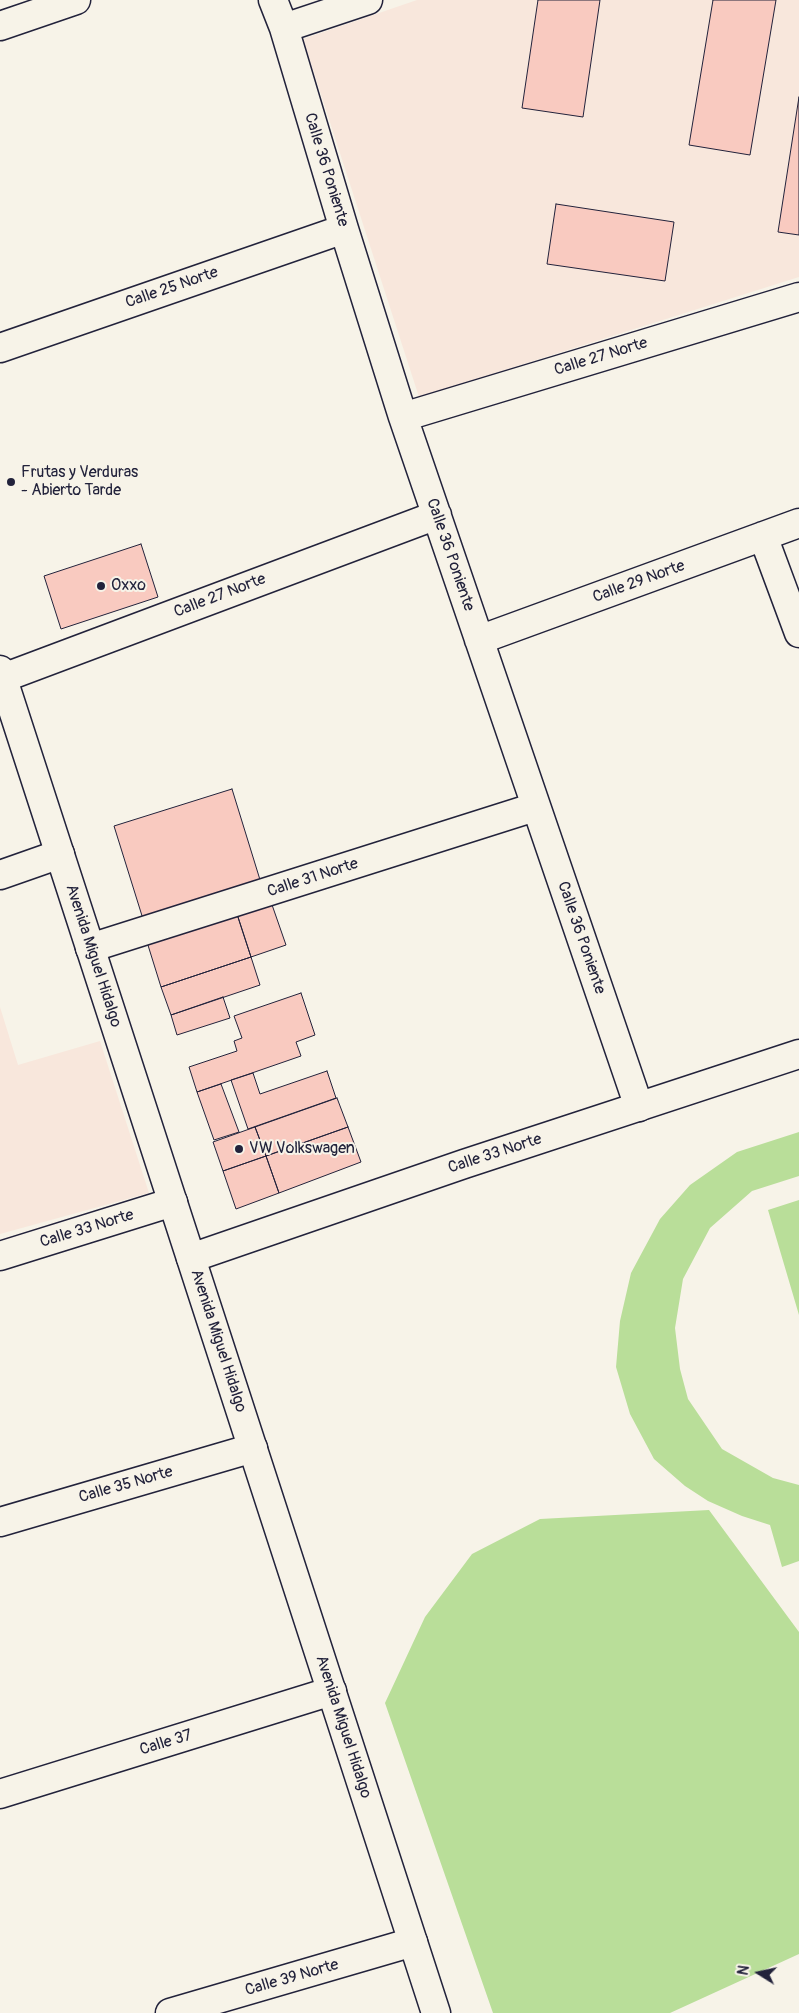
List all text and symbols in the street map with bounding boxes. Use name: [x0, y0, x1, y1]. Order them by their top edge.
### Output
street label: Calle 36 Poniente: [300, 111, 352, 229]
street label: Calle 25 Norte: [123, 263, 221, 313]
street label: Calle 27 Norte: [552, 334, 650, 380]
place label: Frutas y Verduras - Abierto Tarde: [21, 463, 138, 501]
marker: Frutas y Verduras - Abierto Tarde: [5, 476, 17, 488]
street label: Calle 36 Poniente: [422, 496, 478, 614]
street label: Calle 29 Norte: [590, 556, 688, 608]
street label: Calle 27 Norte: [171, 570, 269, 622]
place label: Oxxo: [111, 576, 146, 596]
marker: Oxxo: [95, 580, 107, 592]
street label: Calle 31 Norte: [265, 854, 361, 902]
street label: Calle 36 Poniente: [553, 879, 609, 997]
street label: Avenida Miguel Hidalgo: [61, 882, 125, 1030]
street label: Calle 33 Norte: [446, 1130, 544, 1178]
place label: VW Volkswagen: [249, 1139, 355, 1159]
marker: VW Volkswagen: [233, 1143, 245, 1155]
street label: Calle 33 Norte: [38, 1206, 136, 1252]
street label: Avenida Miguel Hidalgo: [186, 1267, 250, 1415]
street label: Calle 35 Norte: [77, 1462, 175, 1508]
street label: Avenida Miguel Hidalgo: [311, 1653, 375, 1801]
street label: Calle 37: [138, 1726, 194, 1760]
north arrow: [734, 1948, 784, 1998]
street label: Calle 39 Norte: [243, 1955, 341, 2001]
text: N: [735, 1964, 753, 1976]

